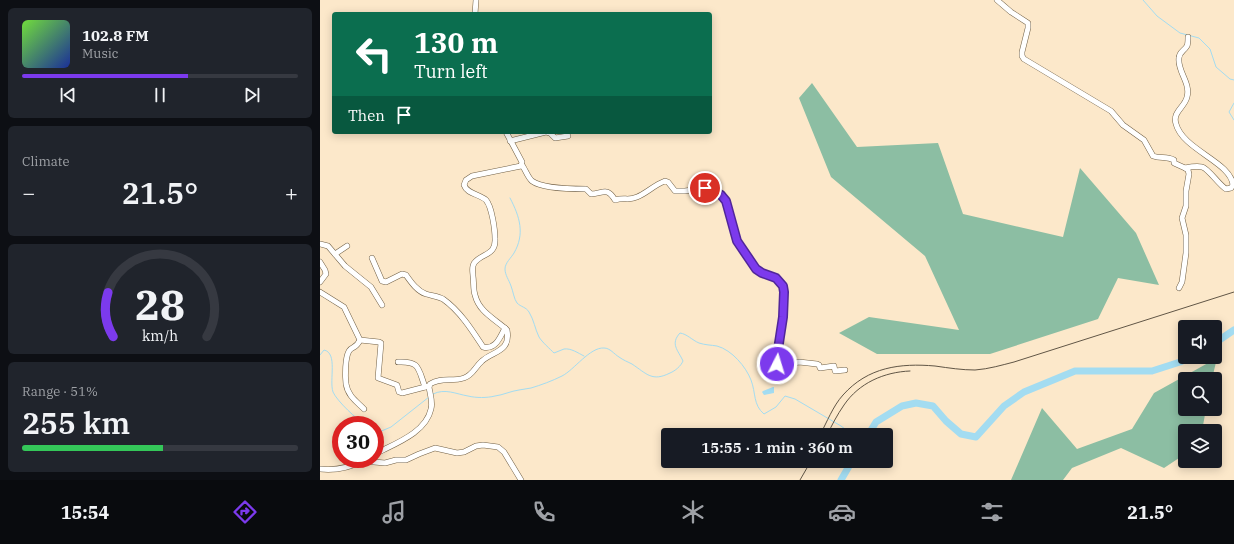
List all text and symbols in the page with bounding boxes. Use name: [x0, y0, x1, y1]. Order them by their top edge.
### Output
text: 130 m: [414, 24, 498, 61]
text: 102.8 FM: [82, 26, 149, 45]
icon: left: [348, 28, 400, 80]
text: Music: [82, 45, 119, 62]
text: Turn left: [414, 60, 488, 83]
icon: previous: [57, 84, 79, 106]
icon: pause: [149, 84, 171, 106]
icon: next: [241, 84, 263, 106]
icon: arrive: [393, 104, 415, 126]
text: Then: [348, 106, 385, 125]
text: Climate: [22, 153, 69, 170]
pin: [688, 171, 722, 205]
text: 21.5°: [122, 173, 198, 212]
icon: arrive: [694, 177, 716, 199]
text: −: [22, 178, 35, 207]
text: +: [285, 178, 298, 207]
text: 28: [135, 277, 185, 331]
map controls: [1178, 320, 1222, 468]
button: sound: [1178, 320, 1222, 364]
text: km/h: [142, 326, 178, 345]
position arrow: [756, 343, 798, 385]
button: search: [1178, 372, 1222, 416]
text: Range · 51%: [22, 383, 98, 400]
text: 255 km: [22, 403, 130, 442]
speed limit sign: 30: [332, 416, 384, 468]
button: layers: [1178, 424, 1222, 468]
text: 15:55 · 1 min · 360 m: [701, 438, 853, 457]
icon: directions: [231, 498, 259, 526]
icon: music: [380, 498, 408, 526]
icon: phone: [530, 498, 558, 526]
icon: climate: [679, 498, 707, 526]
icon: car: [828, 498, 856, 526]
icon: filters: [978, 498, 1006, 526]
text: 15:54: [61, 501, 109, 524]
text: 21.5°: [1127, 501, 1173, 524]

